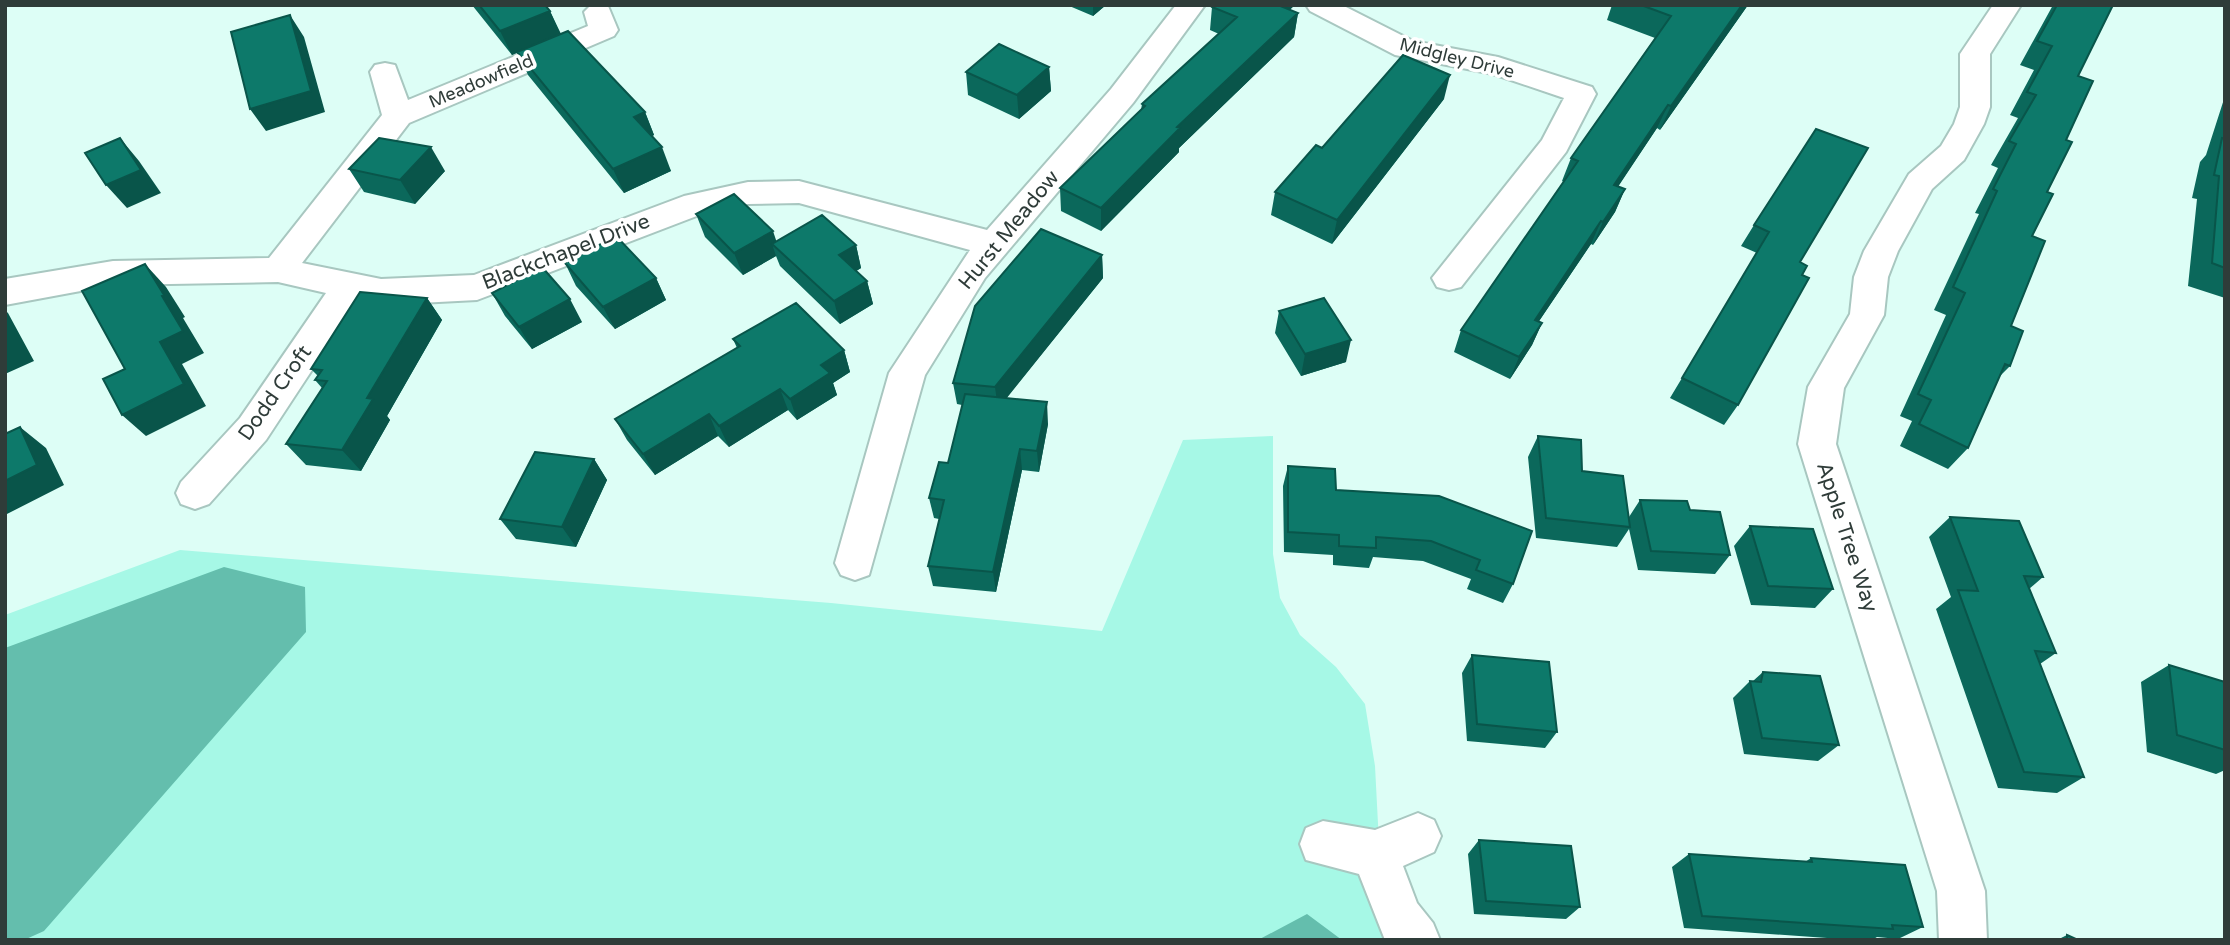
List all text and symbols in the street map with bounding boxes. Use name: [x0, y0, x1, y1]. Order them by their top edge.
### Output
street label: Midgley Drive: [1397, 33, 1517, 83]
street label: Meadowfield: [425, 49, 537, 113]
street label: Hurst Meadow: [953, 165, 1065, 295]
street label: Blackchapel Drive: [479, 209, 653, 295]
street label: Dodd Croft: [233, 340, 317, 446]
street label: Apple Tree Way: [1811, 459, 1883, 615]

